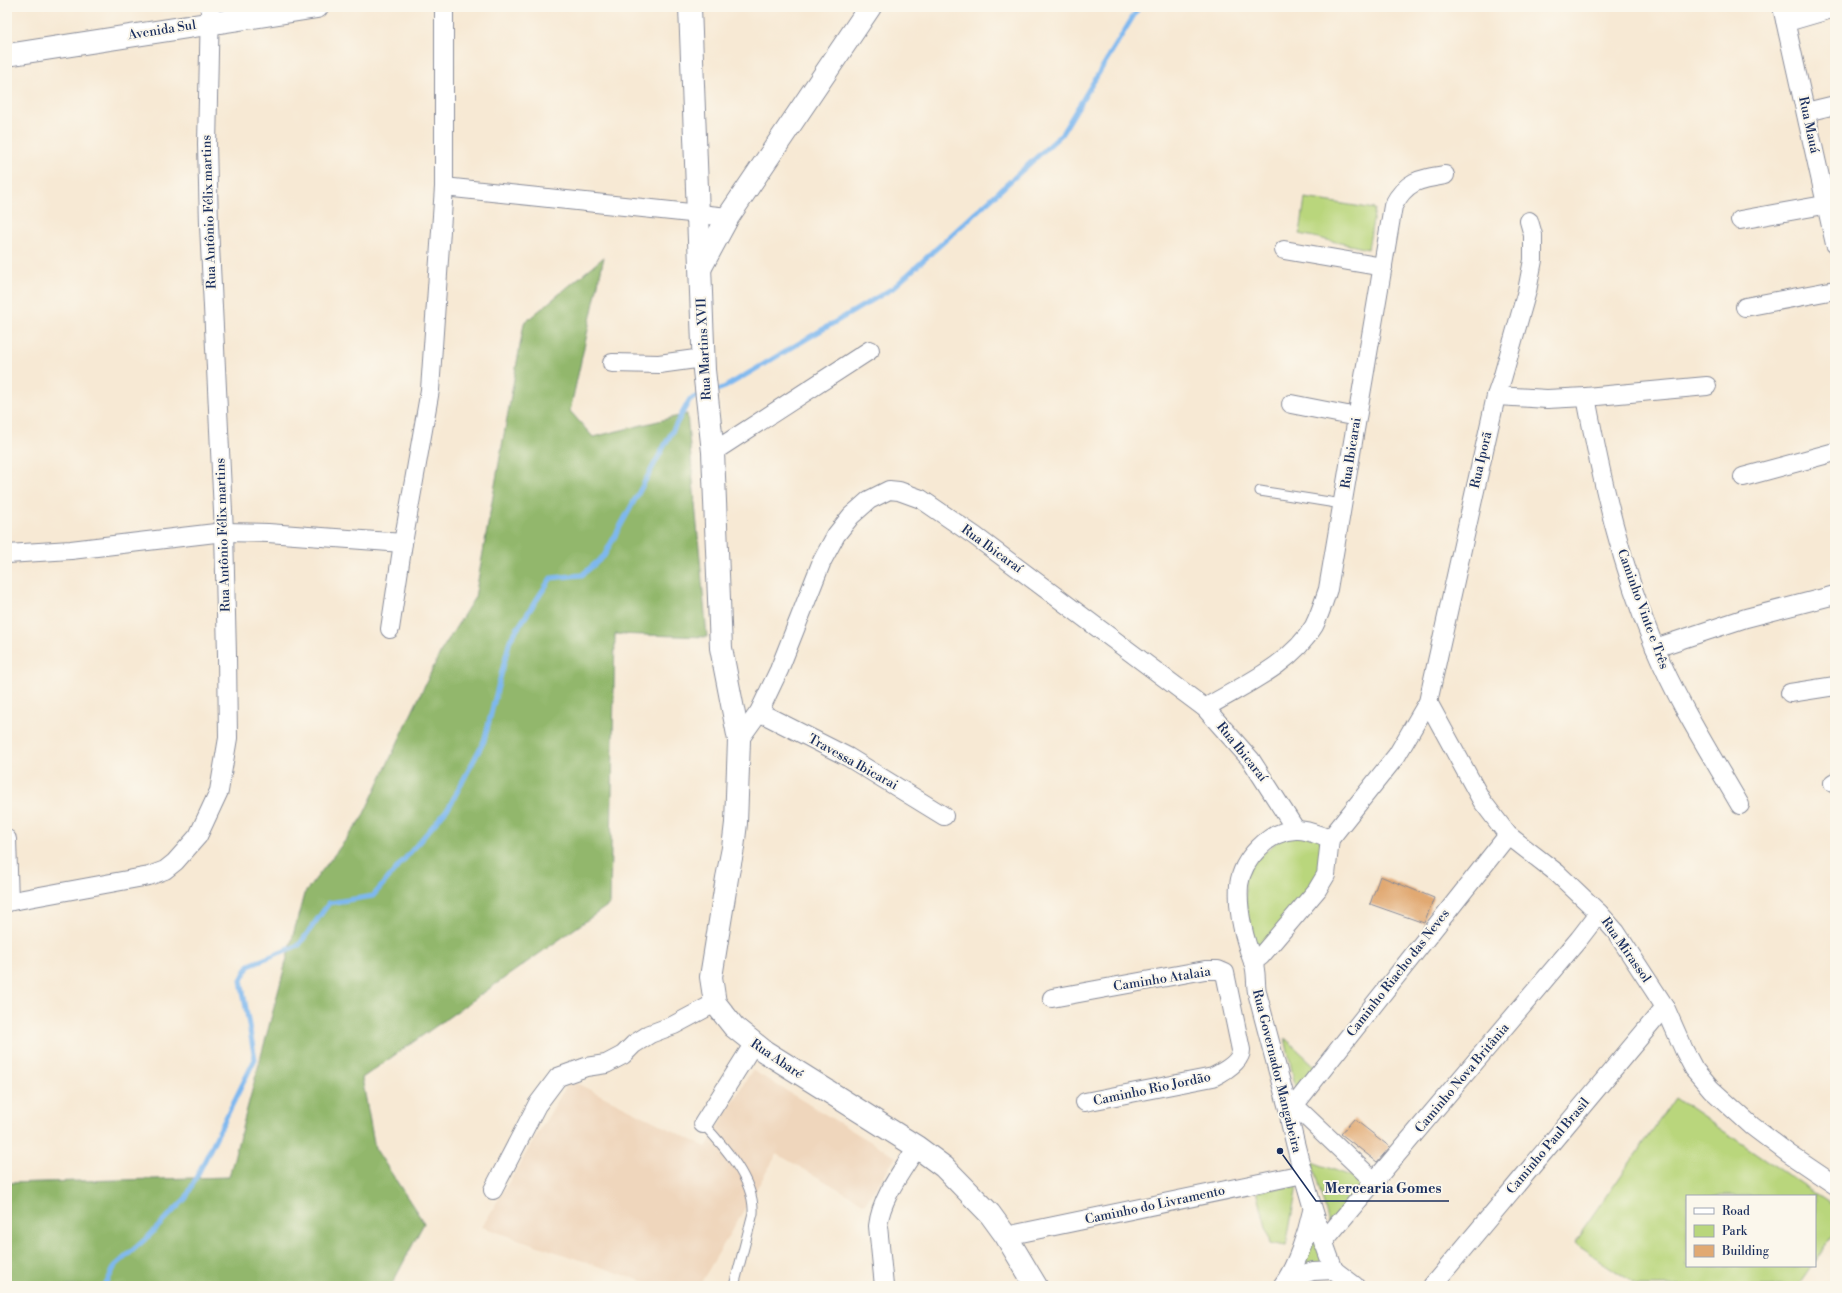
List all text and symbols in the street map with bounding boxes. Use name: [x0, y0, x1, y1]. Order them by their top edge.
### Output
street label: Avenida Sul: [126, 17, 197, 43]
street label: Rua Mauá: [1795, 95, 1823, 155]
street label: Rua Antônio Félix martins: [198, 134, 220, 289]
street label: Rua Martins XVII: [693, 297, 715, 401]
street label: Rua Ibicarai: [1337, 416, 1365, 490]
street label: Rua Iporã: [1467, 430, 1495, 490]
street label: Rua Antônio Félix martins: [212, 457, 234, 612]
street label: Rua Ibicaraí: [958, 521, 1026, 577]
street label: Caminho Vinte e Três: [1614, 547, 1672, 672]
street label: Rua Ibicaraí: [1213, 719, 1271, 786]
street label: Travessa Ibicarai: [805, 731, 901, 793]
street label: Caminho Riacho das Neves: [1343, 906, 1453, 1040]
street label: Rua Mirassol: [1598, 914, 1654, 986]
street label: Caminho Atalaia: [1112, 963, 1212, 995]
street label: Rua Governador Mangabeira: [1249, 988, 1305, 1155]
street label: Caminho Nova Britânia: [1411, 1020, 1513, 1136]
street label: Rua Abaré: [747, 1035, 807, 1083]
street label: Caminho Rio Jordão: [1092, 1069, 1212, 1109]
street label: Caminho Paul Brasil: [1503, 1095, 1593, 1197]
callout: Mercearia Gomes: [1316, 1175, 1449, 1201]
text: Mercearia Gomes: [1325, 1180, 1442, 1198]
street label: Caminho do Livramento: [1083, 1182, 1227, 1228]
legend: [1686, 1195, 1816, 1267]
text: Road: [1722, 1204, 1750, 1219]
text: Park: [1722, 1224, 1748, 1239]
text: Building: [1721, 1244, 1770, 1259]

